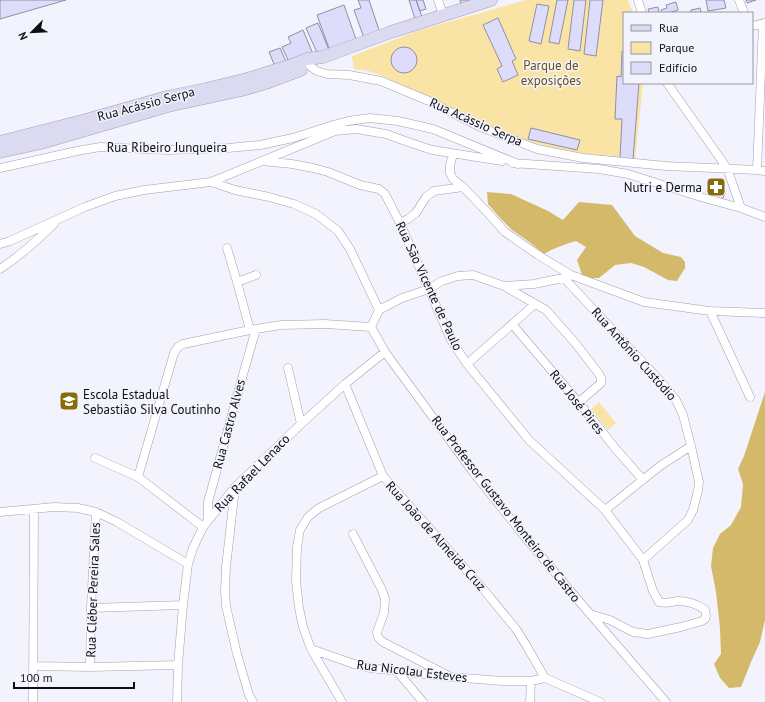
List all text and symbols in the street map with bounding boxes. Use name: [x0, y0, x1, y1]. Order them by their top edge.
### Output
north arrow: [12, 12, 52, 52]
legend: [623, 12, 753, 84]
text: Rua: [659, 20, 678, 35]
text: N: [15, 30, 31, 42]
text: Parque: [659, 40, 694, 55]
park label: Parque de exposições: [521, 57, 581, 89]
text: Edifício: [659, 60, 697, 75]
street label: Rua Acássio Serpa: [95, 83, 197, 125]
street label: Rua Acássio Serpa: [427, 94, 525, 150]
street label: Rua Ribeiro Junqueira: [107, 139, 227, 156]
pharmacy icon: Nutri e Derma: [705, 176, 727, 198]
place label: Nutri e Derma: [624, 179, 702, 196]
street label: Rua São Vicente de Paulo: [392, 219, 466, 353]
street label: Rua Antônio Custódio: [588, 304, 680, 404]
street label: Rua José Pires: [546, 366, 608, 438]
street label: Rua Castro Alves: [209, 377, 249, 471]
place label: Escola Estadual Sebastião Silva Coutinho: [83, 386, 221, 418]
school or university icon: Escola Estadual Sebastião Silva Coutinho: [58, 390, 80, 412]
street label: Rua Professor Gustavo Monteiro de Castro: [428, 412, 584, 606]
street label: Rua Rafael Lenaco: [211, 430, 293, 515]
street label: Rua João de Almeida Cruz: [382, 477, 490, 595]
street label: Rua Cléber Pereira Sales: [82, 522, 104, 658]
street label: Rua Nicolau Esteves: [356, 656, 468, 686]
scale bar: [14, 664, 134, 690]
text: 100 m: [20, 670, 53, 685]

